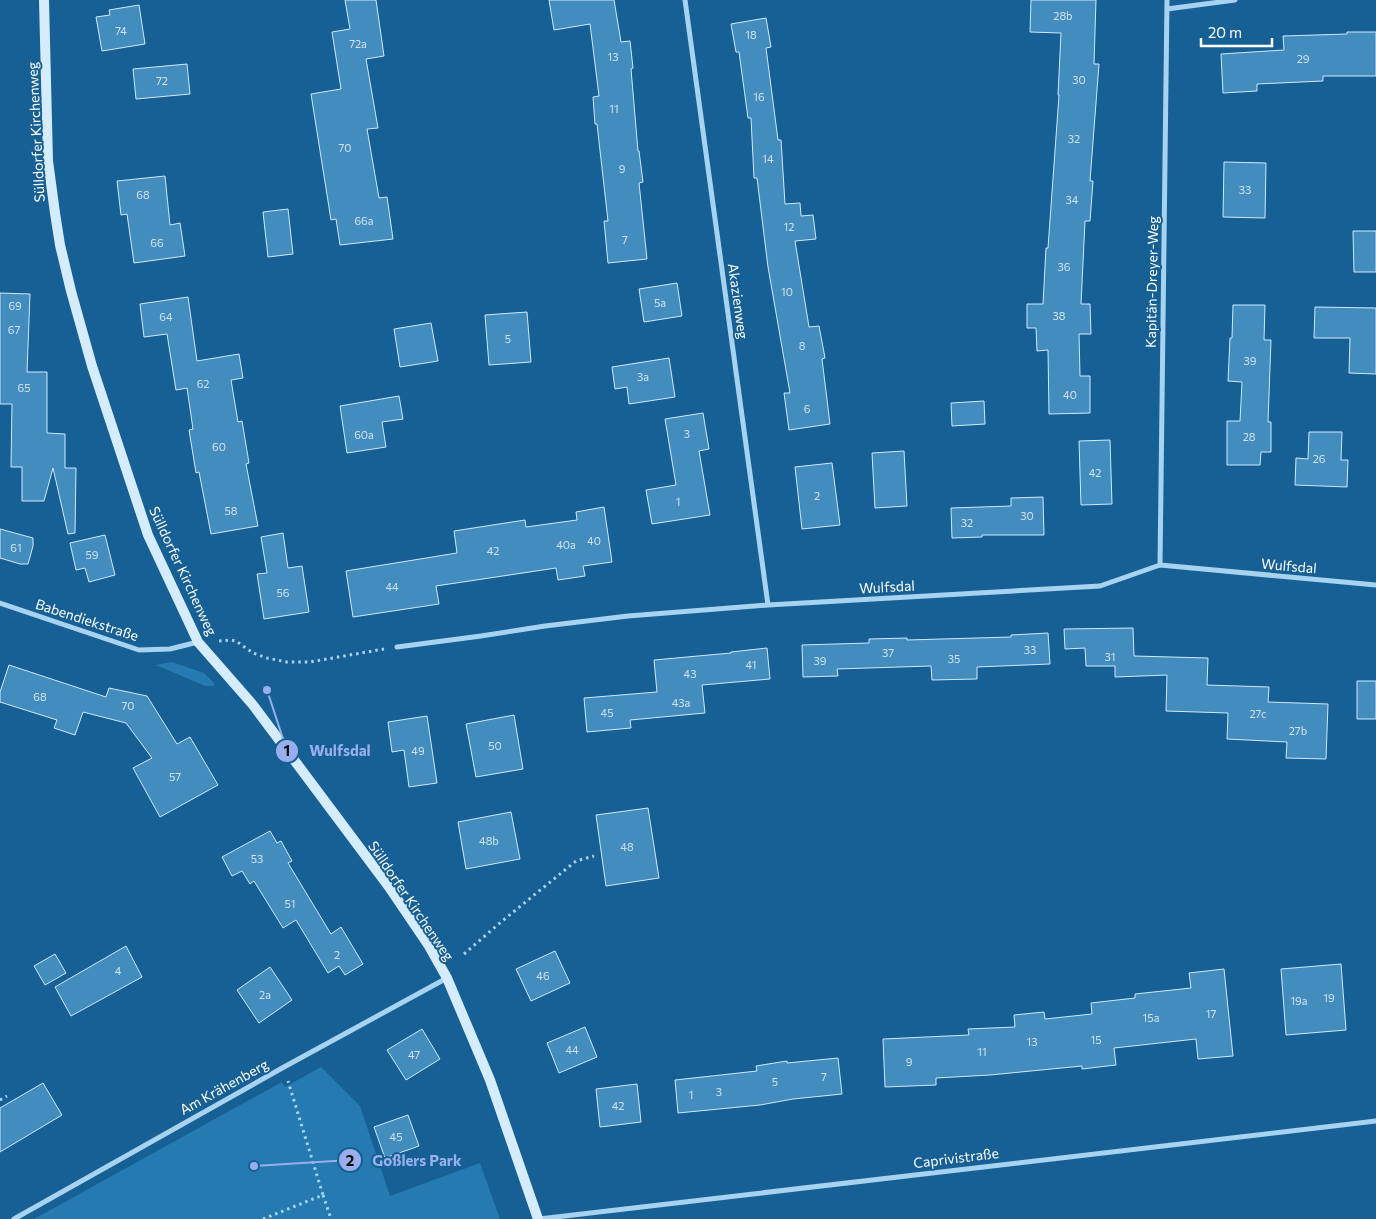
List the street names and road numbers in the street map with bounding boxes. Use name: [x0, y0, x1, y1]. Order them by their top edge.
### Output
street label: Sülldorfer Kirchenweg: [23, 61, 48, 203]
street label: Kapitän-Dreyer-Weg: [1142, 216, 1161, 348]
street label: Akazienweg: [725, 262, 752, 340]
street label: Sülldorfer Kirchenweg: [146, 504, 221, 638]
street label: Wulfsdal: [1261, 555, 1317, 576]
street label: Wulfsdal: [859, 577, 915, 596]
street label: Babendiekstraße: [33, 595, 141, 644]
street label: Sülldorfer Kirchenweg: [365, 838, 458, 964]
street label: Am Krähenberg: [176, 1055, 271, 1118]
street label: Caprivistraße: [912, 1144, 1000, 1171]

